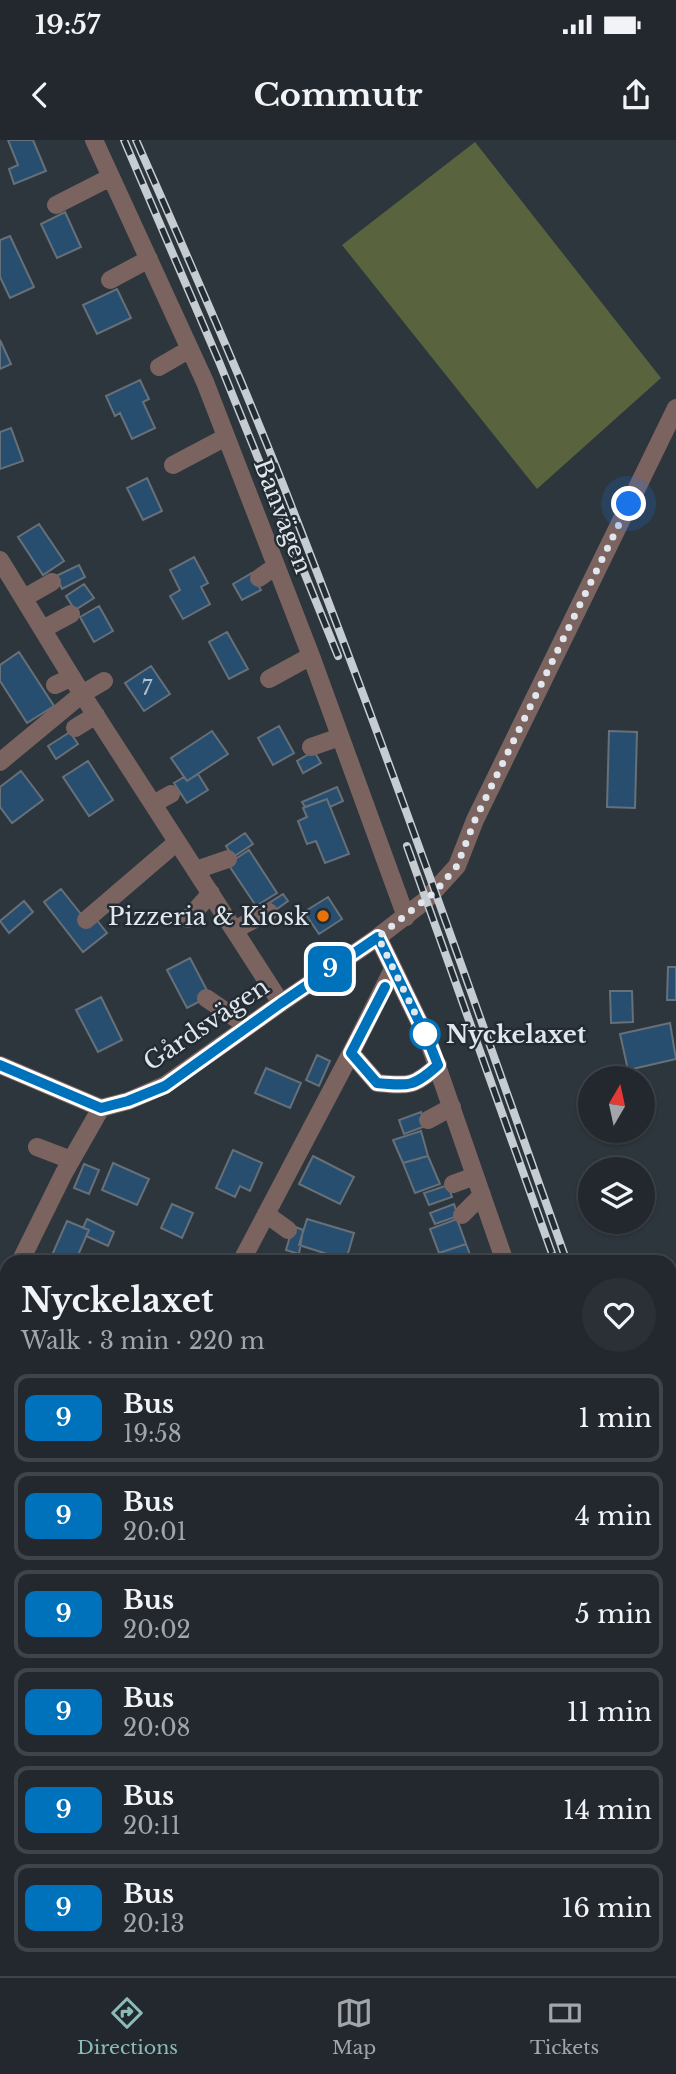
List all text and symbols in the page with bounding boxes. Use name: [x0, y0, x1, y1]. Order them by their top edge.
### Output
text: 19:57: [35, 9, 100, 41]
text: Commutr: [253, 75, 423, 115]
icon: back: [21, 76, 59, 114]
icon: share: [617, 76, 655, 114]
street label: Banvägen: [248, 455, 318, 577]
your location: [611, 486, 646, 521]
house number: 7: [142, 675, 153, 701]
place label: Pizzeria & Kiosk: [108, 902, 309, 931]
marker: Pizzeria & Kiosk: [315, 908, 331, 924]
line badge: 9: [307, 946, 353, 992]
text: 9: [322, 954, 338, 983]
street label: Gårdsvägen: [138, 972, 274, 1076]
marker: Nyckelaxet: [410, 1019, 440, 1049]
place label: Nyckelaxet: [446, 1020, 587, 1049]
north arrow: [578, 1066, 654, 1143]
map controls: [578, 1066, 655, 1234]
button: layers: [578, 1157, 655, 1234]
button: heart: [582, 1278, 656, 1352]
text: Nyckelaxet: [21, 1280, 214, 1321]
text: Walk · 3 min · 220 m: [21, 1327, 265, 1355]
text: Bus: [123, 1388, 174, 1420]
text: 1 min: [578, 1402, 652, 1434]
text: 9: [55, 1403, 72, 1432]
text: 19:58: [123, 1420, 182, 1448]
text: Bus: [123, 1486, 174, 1518]
text: 4 min: [575, 1500, 652, 1532]
text: 9: [55, 1501, 72, 1530]
text: 20:01: [123, 1518, 187, 1546]
text: Bus: [123, 1584, 174, 1616]
text: 5 min: [575, 1598, 652, 1630]
text: 9: [55, 1599, 72, 1628]
text: 20:02: [123, 1616, 191, 1644]
text: Bus: [123, 1682, 174, 1714]
text: 11 min: [567, 1696, 652, 1728]
text: 9: [55, 1697, 72, 1726]
text: 20:08: [123, 1714, 191, 1742]
text: Bus: [123, 1780, 174, 1812]
text: 14 min: [563, 1794, 652, 1826]
text: 9: [55, 1795, 72, 1824]
text: 20:11: [123, 1812, 181, 1840]
text: Bus: [123, 1878, 174, 1910]
text: 16 min: [562, 1892, 652, 1924]
text: 9: [55, 1893, 72, 1922]
text: 20:13: [123, 1910, 185, 1938]
tab: Directions: [77, 1994, 178, 2059]
tab: Map: [332, 1994, 376, 2059]
tab: Tickets: [530, 1994, 599, 2059]

